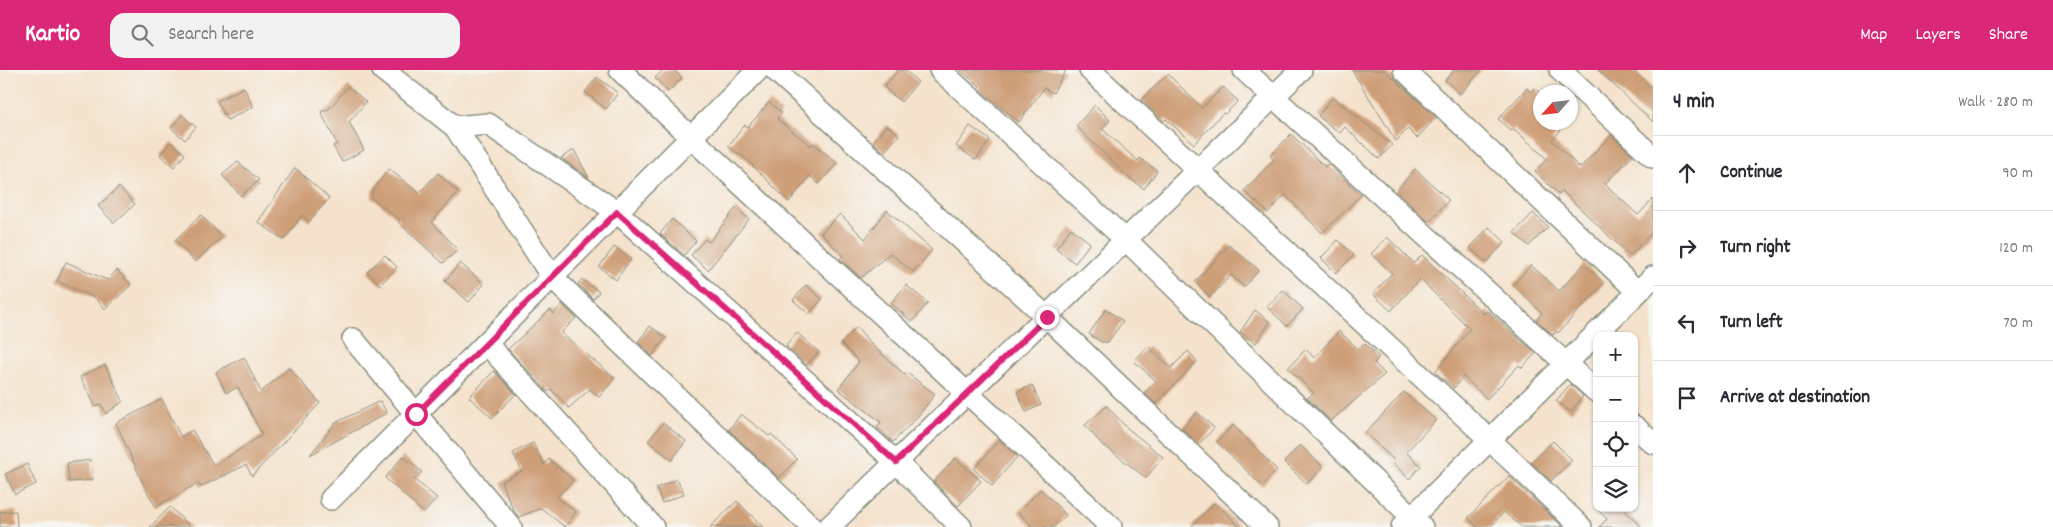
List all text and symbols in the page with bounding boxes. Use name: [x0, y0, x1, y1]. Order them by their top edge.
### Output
search box: [110, 13, 460, 58]
text: Kartio: [25, 18, 80, 52]
icon: search: [128, 21, 156, 49]
text: Search here: [168, 22, 254, 49]
text: Map: [1860, 23, 1887, 48]
text: Layers: [1915, 23, 1961, 48]
text: Share: [1989, 23, 2028, 48]
north arrow: [1533, 85, 1578, 130]
text: 4 min: [1673, 88, 1715, 118]
text: Walk · 280 m: [1958, 91, 2033, 114]
icon: ahead: [1673, 159, 1701, 187]
text: Continue: [1720, 160, 1782, 187]
text: 90 m: [2002, 162, 2033, 185]
icon: right: [1673, 234, 1701, 262]
text: Turn right: [1720, 235, 1791, 262]
text: 120 m: [1999, 237, 2033, 260]
route end: [1036, 306, 1059, 329]
icon: left: [1673, 309, 1701, 337]
text: Turn left: [1720, 310, 1783, 337]
text: 70 m: [2003, 312, 2033, 335]
map controls: [1593, 332, 1638, 512]
button: +: [1593, 332, 1638, 377]
button: −: [1593, 377, 1638, 422]
icon: arrive: [1673, 384, 1701, 412]
text: Arrive at destination: [1720, 385, 1870, 412]
route start: [405, 403, 428, 426]
button: locate: [1593, 422, 1638, 467]
button: layers: [1593, 467, 1638, 512]

